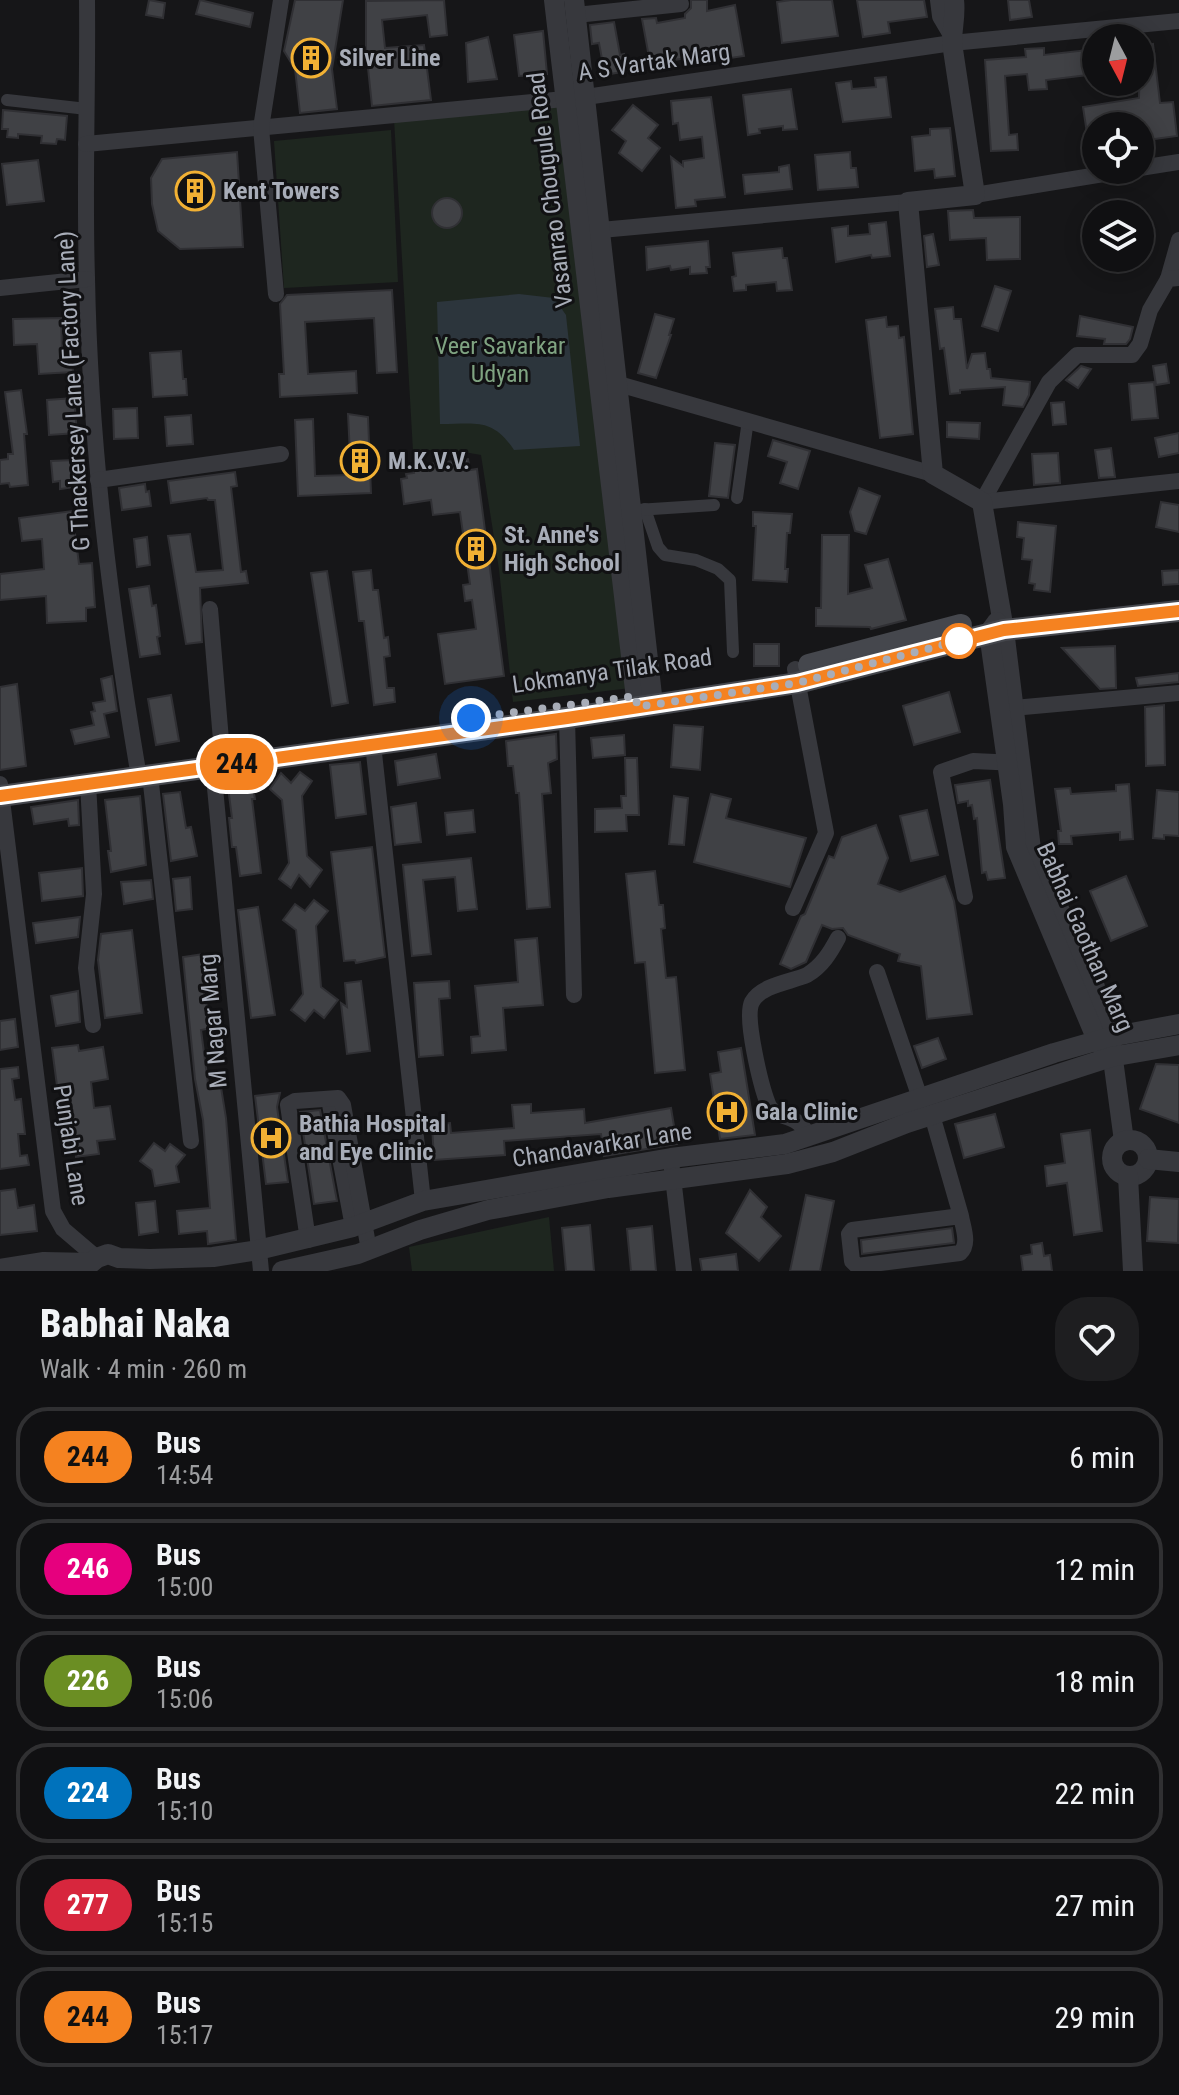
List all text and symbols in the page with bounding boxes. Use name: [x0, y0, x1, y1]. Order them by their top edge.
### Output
north arrow: [1082, 24, 1154, 96]
map controls: [1082, 24, 1154, 272]
building icon: Silver Line: [290, 37, 332, 79]
street label: A S Vartak Marg: [576, 37, 732, 87]
place label: Silver Line: [339, 44, 440, 72]
street label: Vasanrao Chougule Road: [522, 71, 578, 309]
button: locate: [1082, 112, 1154, 184]
building icon: Kent Towers: [174, 170, 216, 212]
place label: Kent Towers: [223, 177, 340, 205]
button: layers: [1082, 200, 1154, 272]
street label: G Thackersey Lane (Factory Lane): [51, 230, 95, 552]
park label: Veer Savarkar Udyan: [435, 332, 565, 388]
building icon: M.K.V.V.: [339, 440, 381, 482]
place label: M.K.V.V.: [388, 447, 470, 475]
place label: St. Anne's High School: [504, 521, 620, 577]
building icon: St. Anne's High School: [455, 528, 497, 570]
unlabelled marker: [942, 624, 976, 658]
street label: Lokmanya Tilak Road: [510, 643, 714, 699]
your location: [451, 698, 491, 738]
line badge: 244: [191, 738, 283, 790]
text: 244: [216, 747, 258, 780]
street label: Babhai Gaothan Marg: [1031, 838, 1139, 1036]
street label: M Nagar Marg: [193, 953, 233, 1089]
street label: Punjabi Lane: [48, 1083, 94, 1207]
hospital icon: Gala Clinic: [706, 1091, 748, 1133]
place label: Gala Clinic: [755, 1098, 858, 1126]
place label: Bathia Hospital and Eye Clinic: [299, 1110, 446, 1166]
hospital icon: Bathia Hospital and Eye Clinic: [250, 1117, 292, 1159]
street label: Chandavarkar Lane: [510, 1117, 694, 1173]
button: heart: [1055, 1297, 1139, 1381]
text: Babhai Naka: [40, 1302, 230, 1346]
text: Walk · 4 min · 260 m: [40, 1354, 247, 1384]
text: Bus: [156, 1425, 201, 1460]
text: 244: [67, 1440, 109, 1473]
text: 6 min: [1069, 1440, 1135, 1475]
text: 14:54: [156, 1460, 213, 1490]
text: Bus: [156, 1537, 201, 1572]
text: 246: [67, 1552, 109, 1585]
text: 12 min: [1054, 1552, 1135, 1587]
text: 15:00: [156, 1572, 213, 1602]
text: Bus: [156, 1649, 201, 1684]
text: 226: [67, 1664, 109, 1697]
text: 18 min: [1054, 1664, 1135, 1699]
text: 15:06: [156, 1684, 213, 1714]
text: Bus: [156, 1761, 201, 1796]
text: 224: [67, 1776, 109, 1809]
text: 22 min: [1054, 1776, 1135, 1811]
text: 15:10: [156, 1796, 213, 1826]
text: Bus: [156, 1873, 201, 1908]
text: 277: [67, 1888, 109, 1921]
text: 27 min: [1054, 1888, 1135, 1923]
text: 15:15: [156, 1908, 213, 1938]
text: Bus: [156, 1985, 201, 2020]
text: 244: [67, 2000, 109, 2033]
text: 29 min: [1054, 2000, 1135, 2035]
text: 15:17: [156, 2020, 213, 2050]

